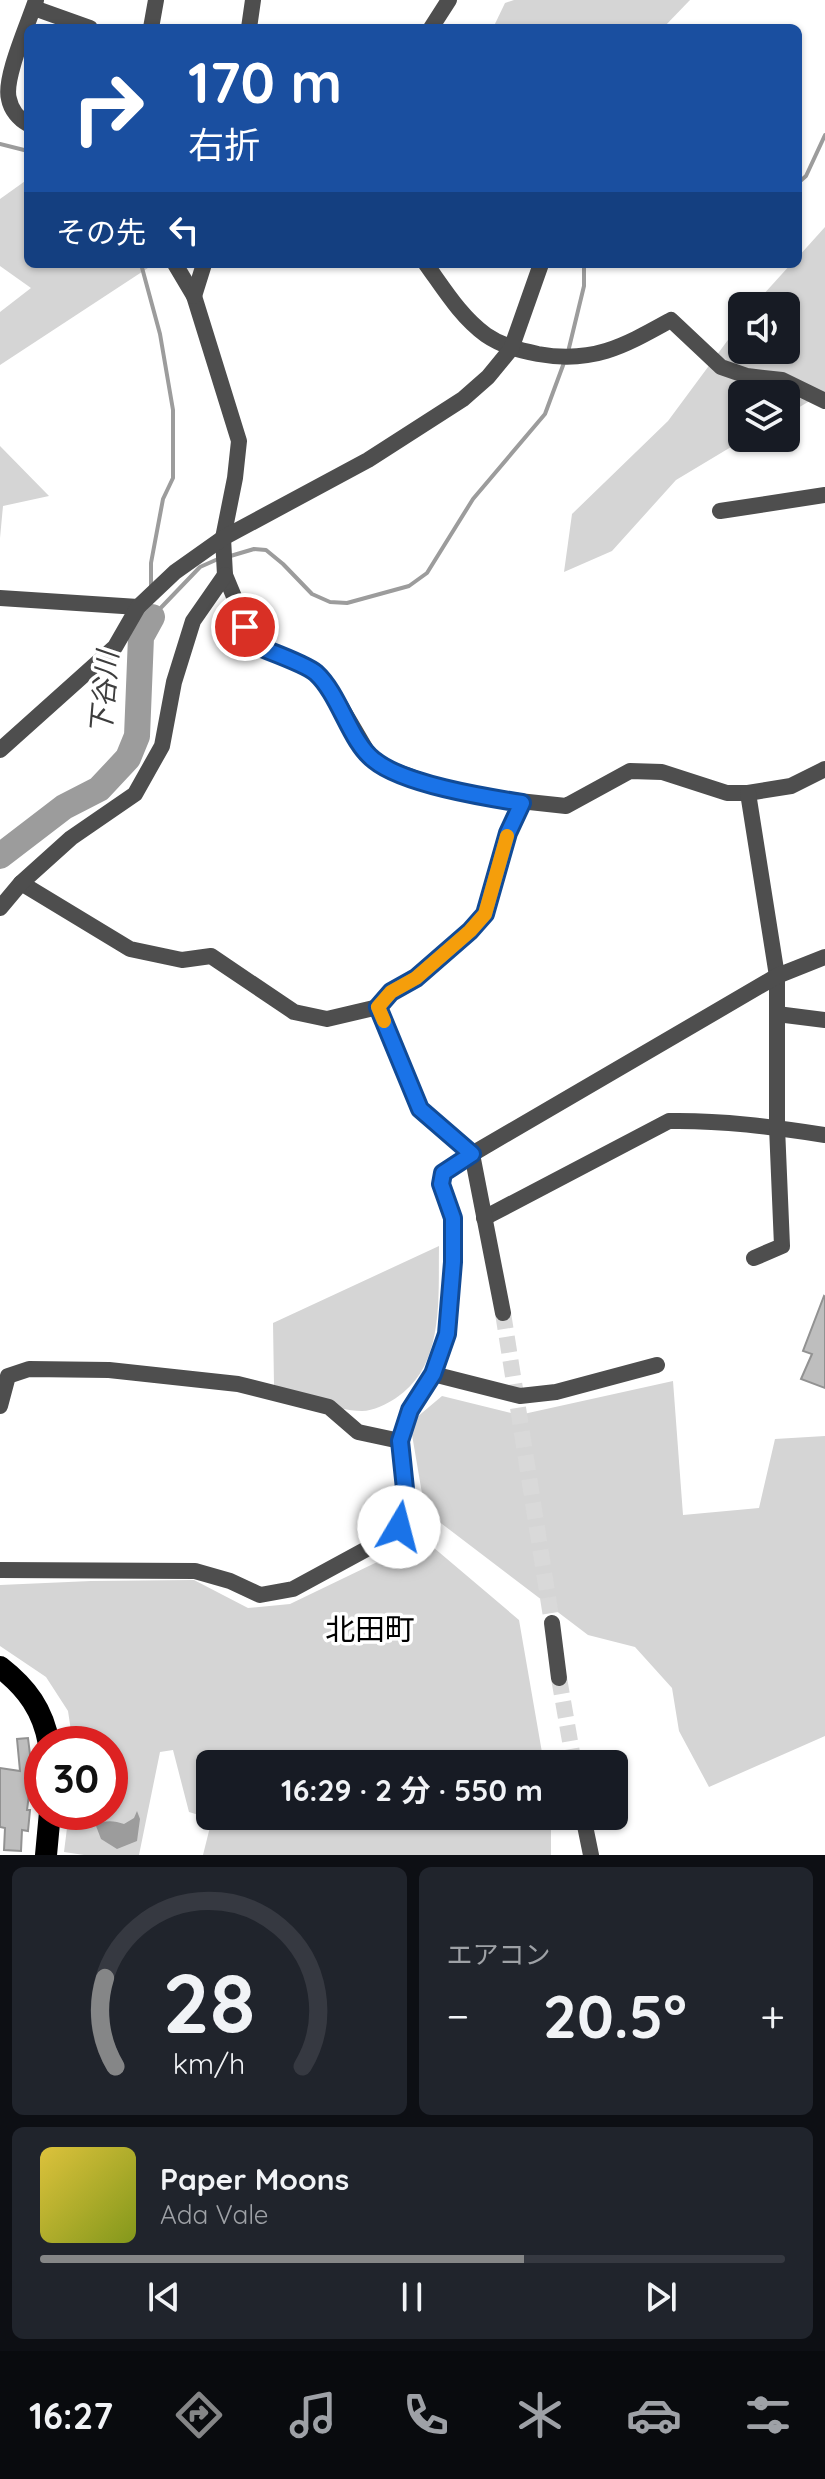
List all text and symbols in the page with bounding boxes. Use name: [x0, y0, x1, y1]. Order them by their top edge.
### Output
text: 170 m: [188, 47, 342, 117]
icon: right: [56, 56, 160, 160]
text: 右折: [188, 122, 260, 167]
icon: left: [162, 208, 206, 252]
text: その先: [56, 213, 146, 251]
map controls: [728, 292, 800, 452]
button: sound: [728, 292, 800, 364]
button: layers: [728, 380, 800, 452]
pin: [211, 593, 279, 661]
icon: arrive: [223, 605, 267, 649]
water label: 下谷川: [82, 647, 125, 736]
position arrow: [357, 1485, 441, 1569]
district label: 北田町: [325, 1610, 415, 1648]
speed limit sign: 30: [24, 1726, 128, 1830]
text: 16:29 · 2 分 · 550 m: [281, 1771, 543, 1809]
text: エアコン: [447, 1938, 551, 1971]
text: 28: [163, 1950, 256, 2054]
text: 20.5°: [543, 1978, 687, 2053]
text: −: [447, 1988, 469, 2043]
text: +: [760, 1988, 785, 2043]
text: km/h: [173, 2045, 246, 2081]
text: Paper Moons: [160, 2160, 349, 2198]
text: Ada Vale: [160, 2198, 269, 2231]
icon: previous: [142, 2275, 186, 2319]
icon: pause: [390, 2275, 434, 2319]
icon: next: [639, 2275, 683, 2319]
icon: directions: [171, 2387, 227, 2443]
icon: music: [285, 2387, 341, 2443]
icon: phone: [398, 2387, 454, 2443]
icon: climate: [512, 2387, 568, 2443]
icon: car: [626, 2387, 682, 2443]
icon: filters: [740, 2387, 796, 2443]
text: 16:27: [29, 2393, 113, 2438]

